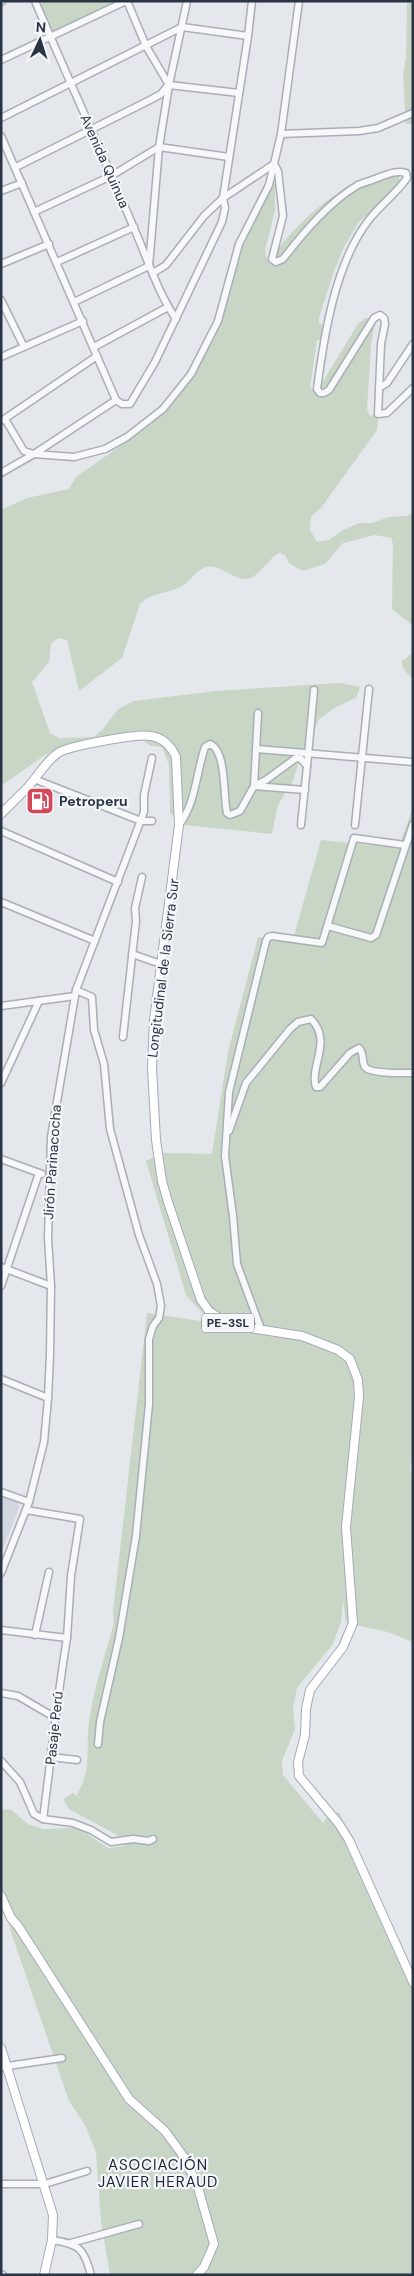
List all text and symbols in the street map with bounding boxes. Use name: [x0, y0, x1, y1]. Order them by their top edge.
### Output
north arrow: [15, 15, 65, 65]
text: N: [35, 18, 47, 36]
street label: Avenida Quinua: [76, 111, 134, 211]
fuel station icon: Petroperu: [25, 786, 55, 816]
place label: Petroperu: [59, 792, 128, 810]
street label: Longitudinal de la Sierra Sur: [143, 878, 183, 1058]
street label: Jirón Parinacocha: [39, 1104, 65, 1220]
road number: PE-3SL: [202, 1314, 254, 1332]
street label: Pasaje Perú: [41, 1690, 67, 1766]
district label: ASOCIACIÓN JAVIER HERAUD: [98, 2155, 218, 2192]

